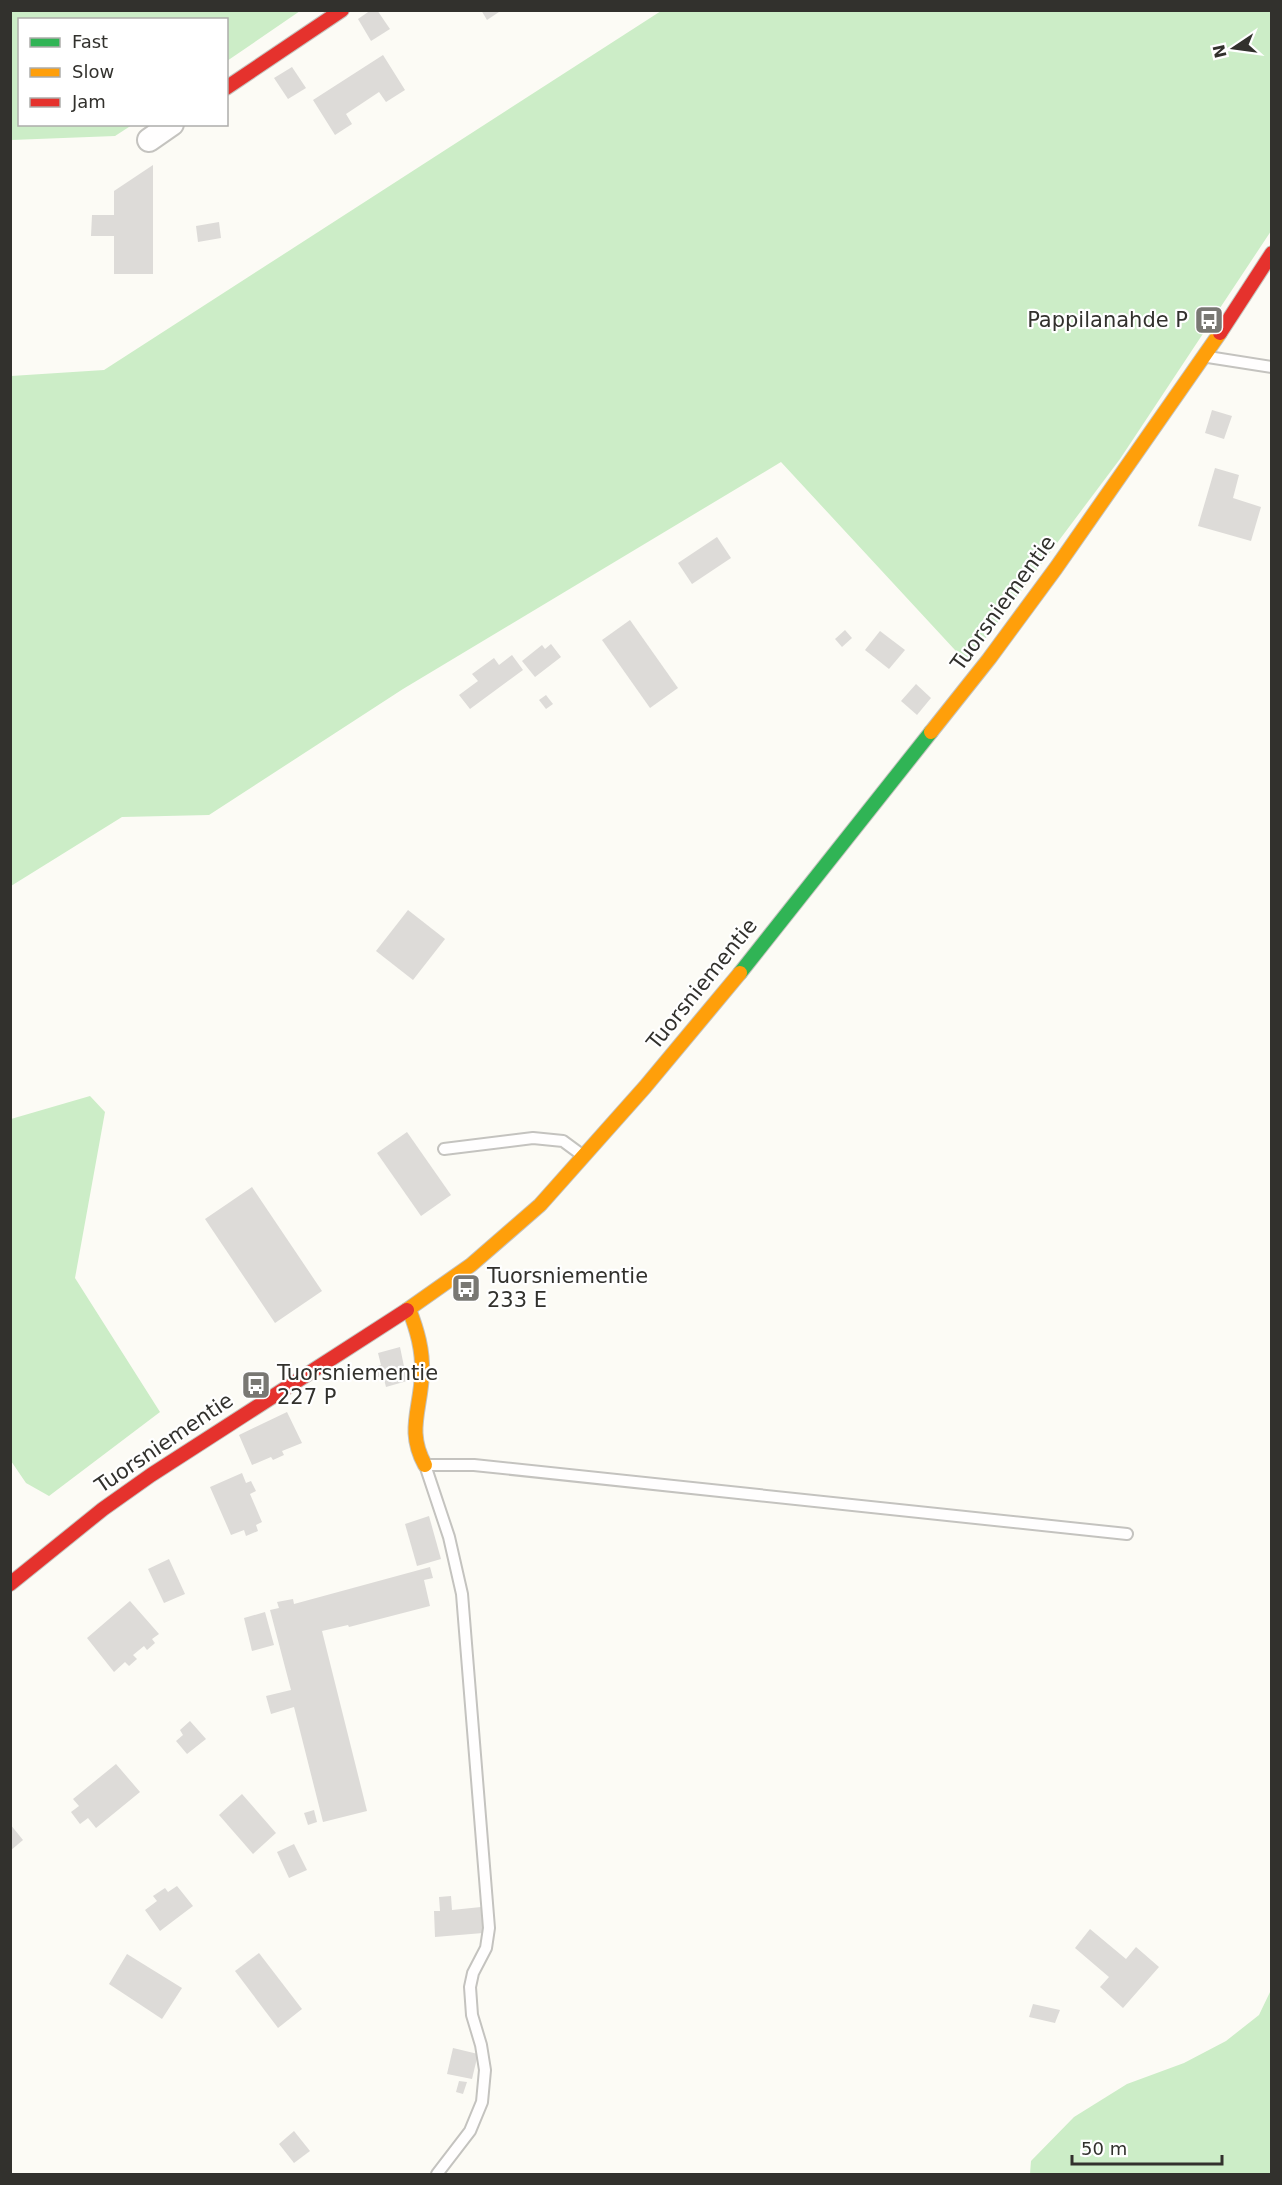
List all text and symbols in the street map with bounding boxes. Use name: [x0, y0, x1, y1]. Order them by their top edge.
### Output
legend: [18, 18, 228, 126]
north arrow: [1204, 18, 1264, 78]
text: Fast: [72, 31, 108, 52]
text: N: [1209, 43, 1231, 60]
text: Slow: [72, 61, 114, 82]
text: Jam: [71, 91, 106, 112]
bus stop icon: Pappilanahde P: [1193, 304, 1225, 336]
place label: Pappilanahde P: [1027, 308, 1188, 332]
street label: Tuorsniementie: [945, 531, 1060, 676]
street label: Tuorsniementie: [641, 914, 762, 1055]
place label: Tuorsniementie 233 E: [486, 1264, 648, 1312]
bus stop icon: Tuorsniementie 233 E: [450, 1272, 482, 1304]
place label: Tuorsniementie 227 P: [276, 1361, 438, 1409]
bus stop icon: Tuorsniementie 227 P: [240, 1369, 272, 1401]
street label: Tuorsniementie: [90, 1388, 237, 1499]
scale bar: [1072, 2128, 1222, 2166]
text: 50 m: [1081, 2138, 1127, 2159]

